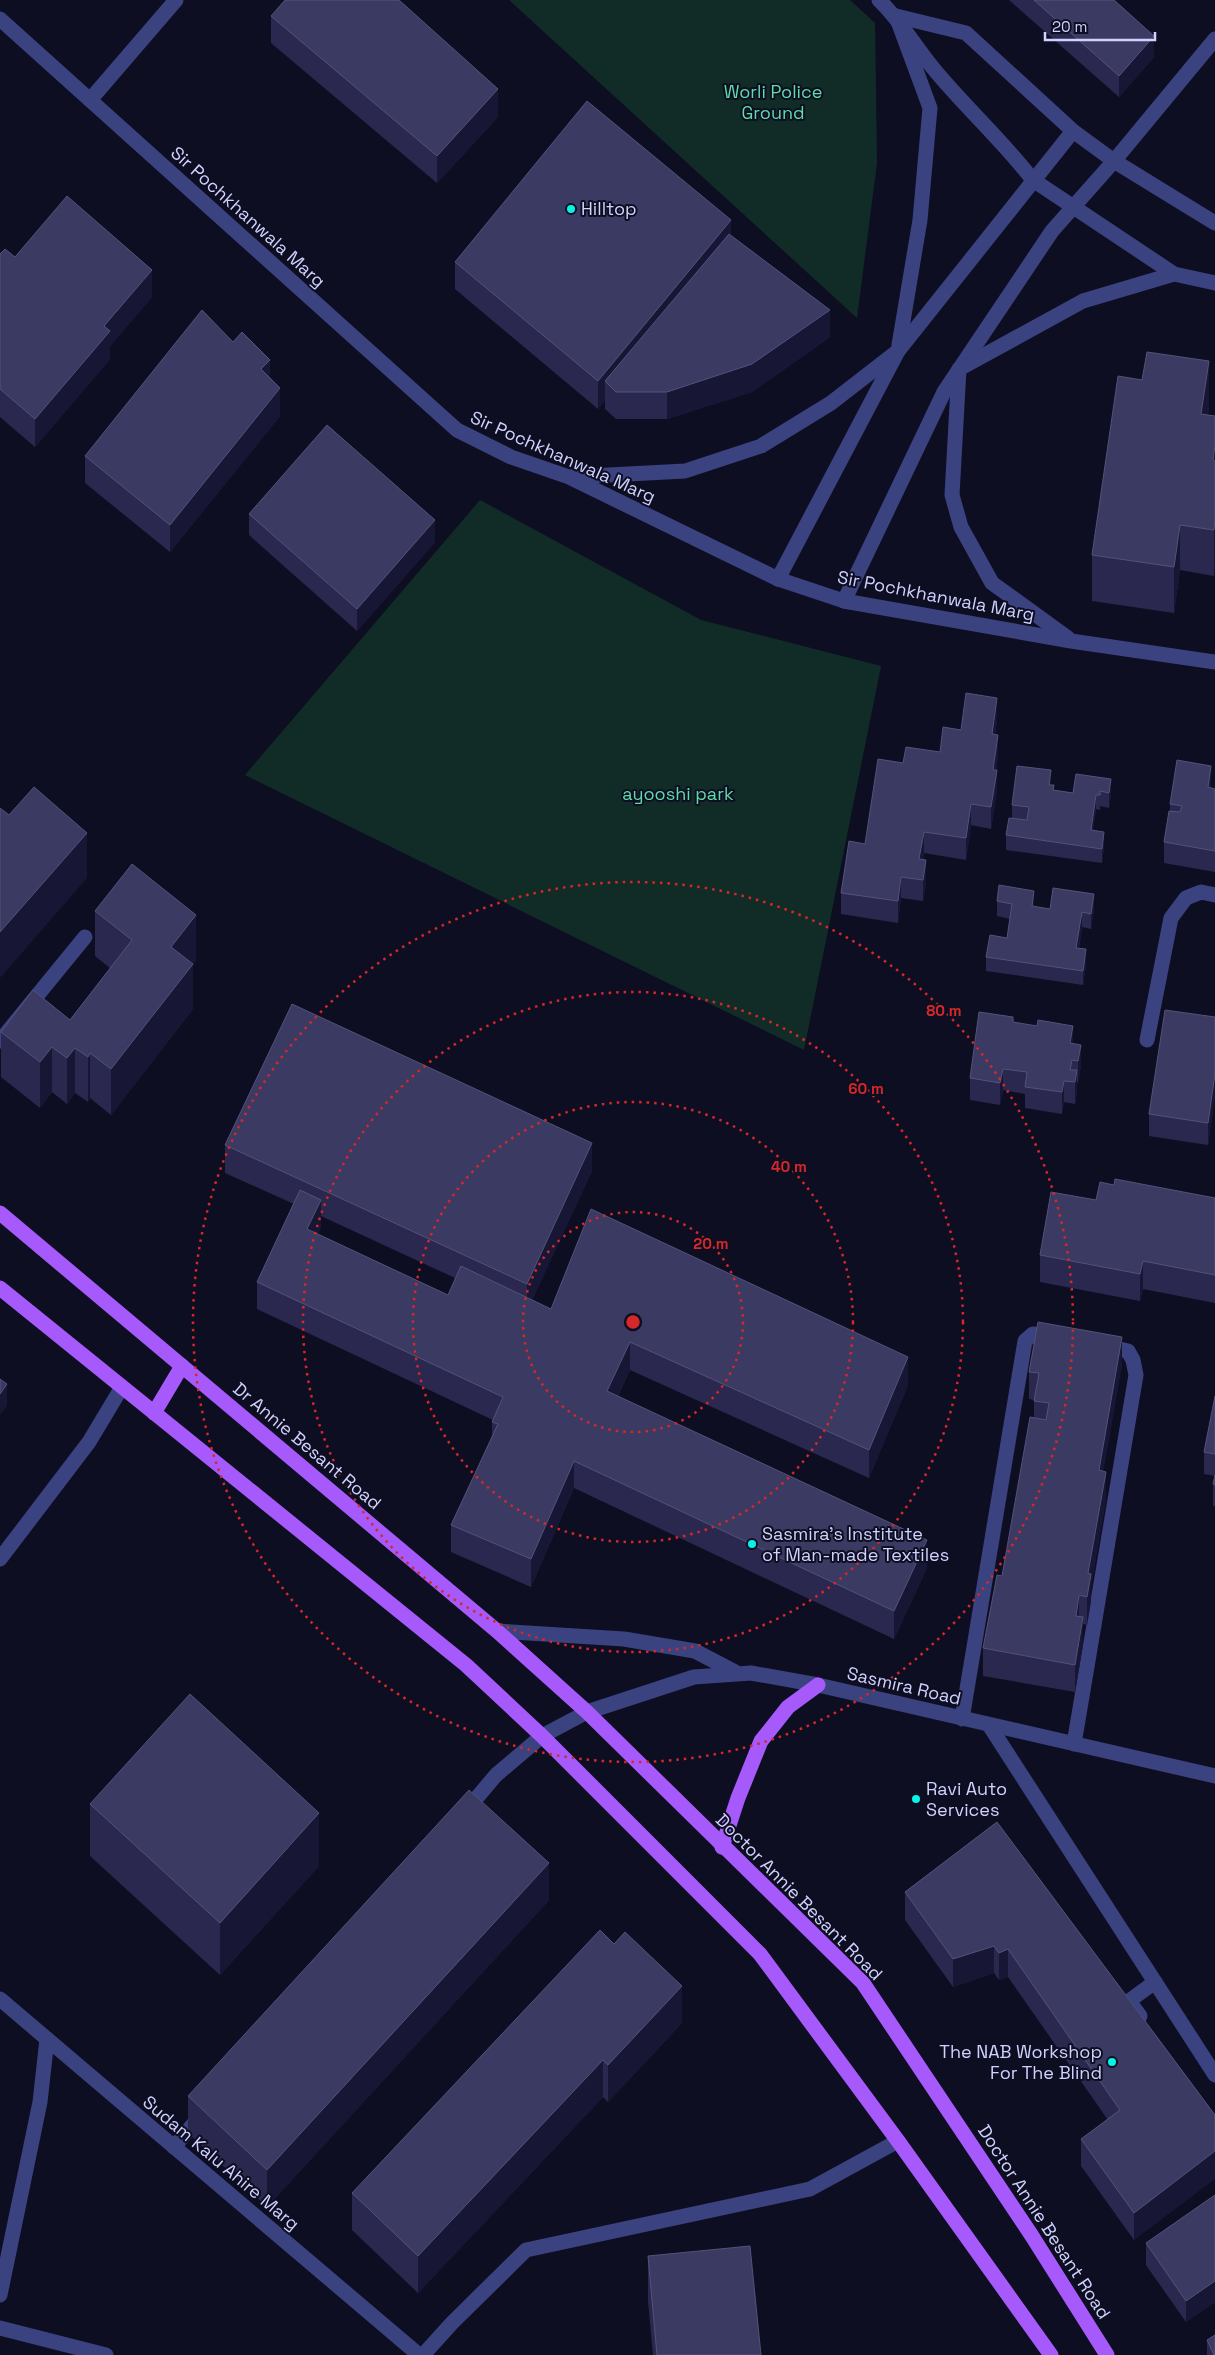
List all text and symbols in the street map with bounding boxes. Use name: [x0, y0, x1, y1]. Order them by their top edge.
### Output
scale bar: [1045, 10, 1155, 42]
text: 20 m: [1052, 17, 1087, 36]
park label: Worli Police Ground: [724, 80, 822, 124]
street label: Sir Pochkhanwala Marg: [166, 141, 330, 292]
place label: Hilltop: [581, 197, 637, 220]
marker: Hilltop: [565, 203, 577, 215]
street label: Sir Pochkhanwala Marg: [467, 405, 659, 508]
street label: Sir Pochkhanwala Marg: [836, 565, 1037, 626]
park label: ayooshi park: [622, 782, 734, 805]
text: 80 m: [926, 1001, 962, 1020]
text: 60 m: [848, 1079, 884, 1098]
text: 40 m: [771, 1157, 807, 1176]
text: 20 m: [693, 1234, 729, 1253]
centre of rings: [624, 1313, 642, 1331]
street label: Dr Annie Besant Road: [229, 1377, 386, 1514]
place label: Sasmira's Institute of Man-made Textiles: [762, 1522, 949, 1566]
marker: Sasmira's Institute of Man-made Textiles: [746, 1538, 758, 1550]
street label: Sasmira Road: [845, 1661, 963, 1710]
place label: Ravi Auto Services: [926, 1777, 1007, 1821]
marker: Ravi Auto Services: [910, 1793, 922, 1805]
street label: Doctor Annie Besant Road: [711, 1808, 888, 1985]
place label: The NAB Workshop For The Blind: [939, 2040, 1102, 2084]
marker: The NAB Workshop For The Blind: [1106, 2056, 1118, 2068]
street label: Sudam Kalu Ahire Marg: [138, 2090, 304, 2235]
street label: Doctor Annie Besant Road: [973, 2120, 1116, 2323]

